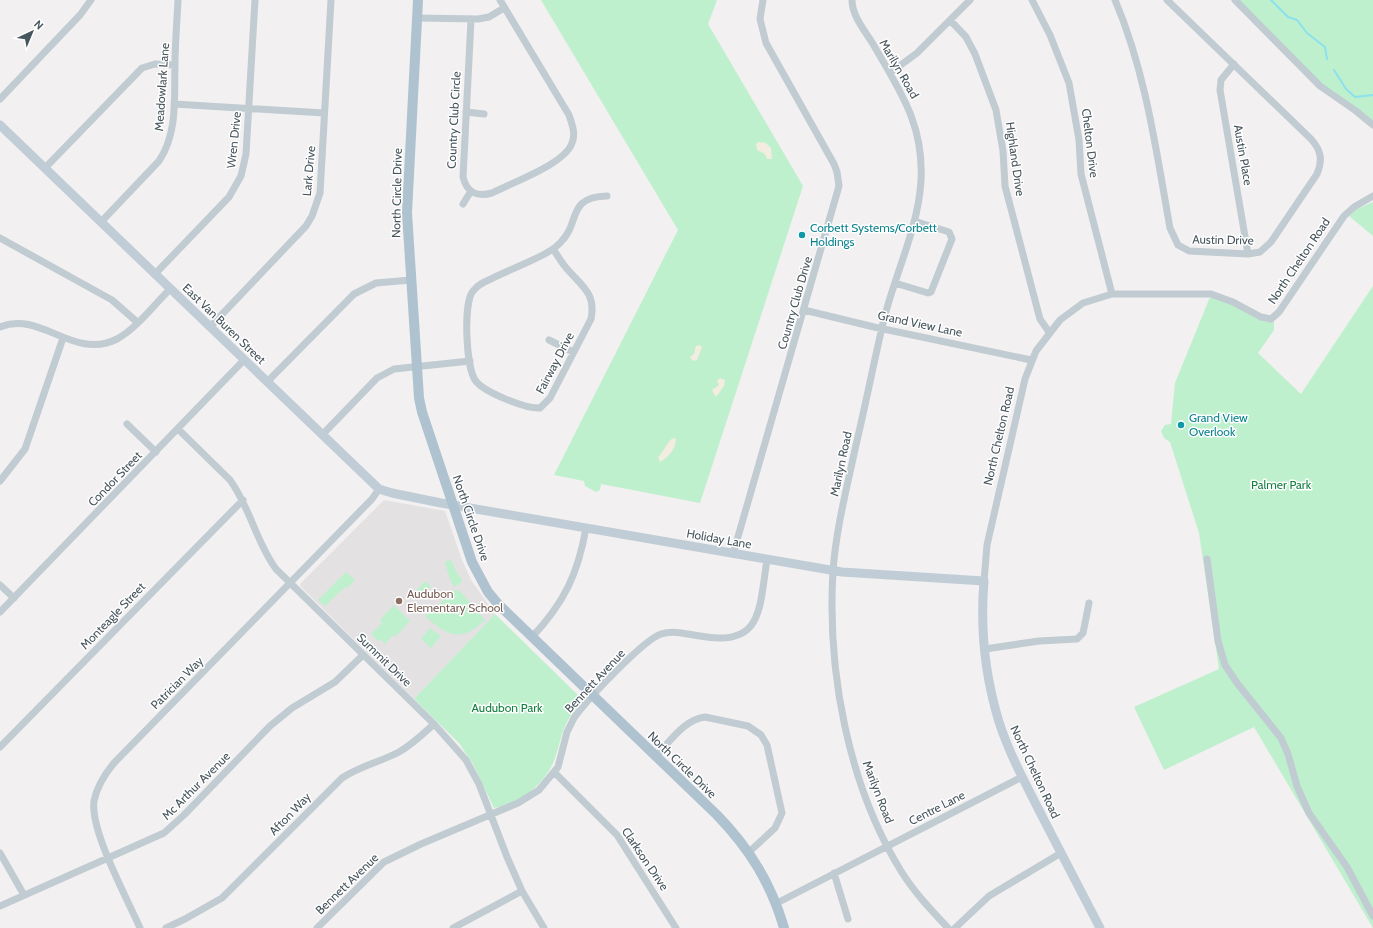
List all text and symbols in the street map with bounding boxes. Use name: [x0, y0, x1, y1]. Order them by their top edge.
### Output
north arrow: [12, 12, 52, 52]
text: N: [31, 17, 47, 33]
street label: Marilyn Road: [876, 36, 922, 101]
street label: Meadowlark Lane: [151, 42, 172, 132]
street label: Country Club Circle: [443, 71, 464, 169]
street label: Chelton Drive: [1079, 107, 1102, 178]
street label: Wren Drive: [223, 111, 244, 169]
street label: Highland Drive: [1003, 121, 1028, 197]
street label: Austin Place: [1231, 123, 1256, 186]
street label: Lark Drive: [299, 145, 318, 197]
street label: North Circle Drive: [388, 148, 405, 238]
street label: North Chelton Road: [1264, 215, 1333, 307]
place label: Corbett Systems/Corbett Holdings: [810, 220, 937, 249]
marker: Corbett Systems/Corbett Holdings: [797, 230, 807, 240]
street label: Austin Drive: [1192, 231, 1254, 248]
street label: Country Club Drive: [774, 255, 815, 351]
street label: East Van Buren Street: [180, 280, 269, 367]
street label: Grand View Lane: [876, 307, 964, 340]
street label: Fairway Drive: [532, 329, 577, 396]
street label: North Chelton Road: [980, 385, 1017, 487]
place label: Grand View Overlook: [1189, 410, 1248, 439]
marker: Grand View Overlook: [1176, 420, 1186, 430]
street label: Marilyn Road: [826, 430, 855, 498]
street label: Condor Street: [85, 448, 145, 509]
street label: North Circle Drive: [450, 473, 493, 563]
park label: Palmer Park: [1251, 477, 1312, 492]
street label: Holiday Lane: [685, 525, 753, 552]
street label: Monteagle Street: [77, 579, 148, 652]
place label: Audubon Elementary School: [407, 586, 503, 615]
marker: Audubon Elementary School: [394, 596, 404, 606]
street label: Summit Drive: [354, 630, 415, 690]
street label: Bennett Avenue: [561, 646, 628, 716]
street label: Patrician Way: [147, 653, 206, 712]
park label: Audubon Park: [472, 700, 543, 715]
street label: North Chelton Road: [1007, 723, 1064, 821]
street label: North Circle Drive: [645, 728, 720, 801]
street label: Mc Arthur Avenue: [158, 748, 233, 823]
street label: Marilyn Road: [860, 758, 897, 825]
street label: Centre Lane: [906, 787, 967, 828]
street label: Afton Way: [266, 789, 314, 838]
street label: Clarkson Drive: [619, 824, 672, 893]
street label: Bennett Avenue: [312, 850, 381, 917]

